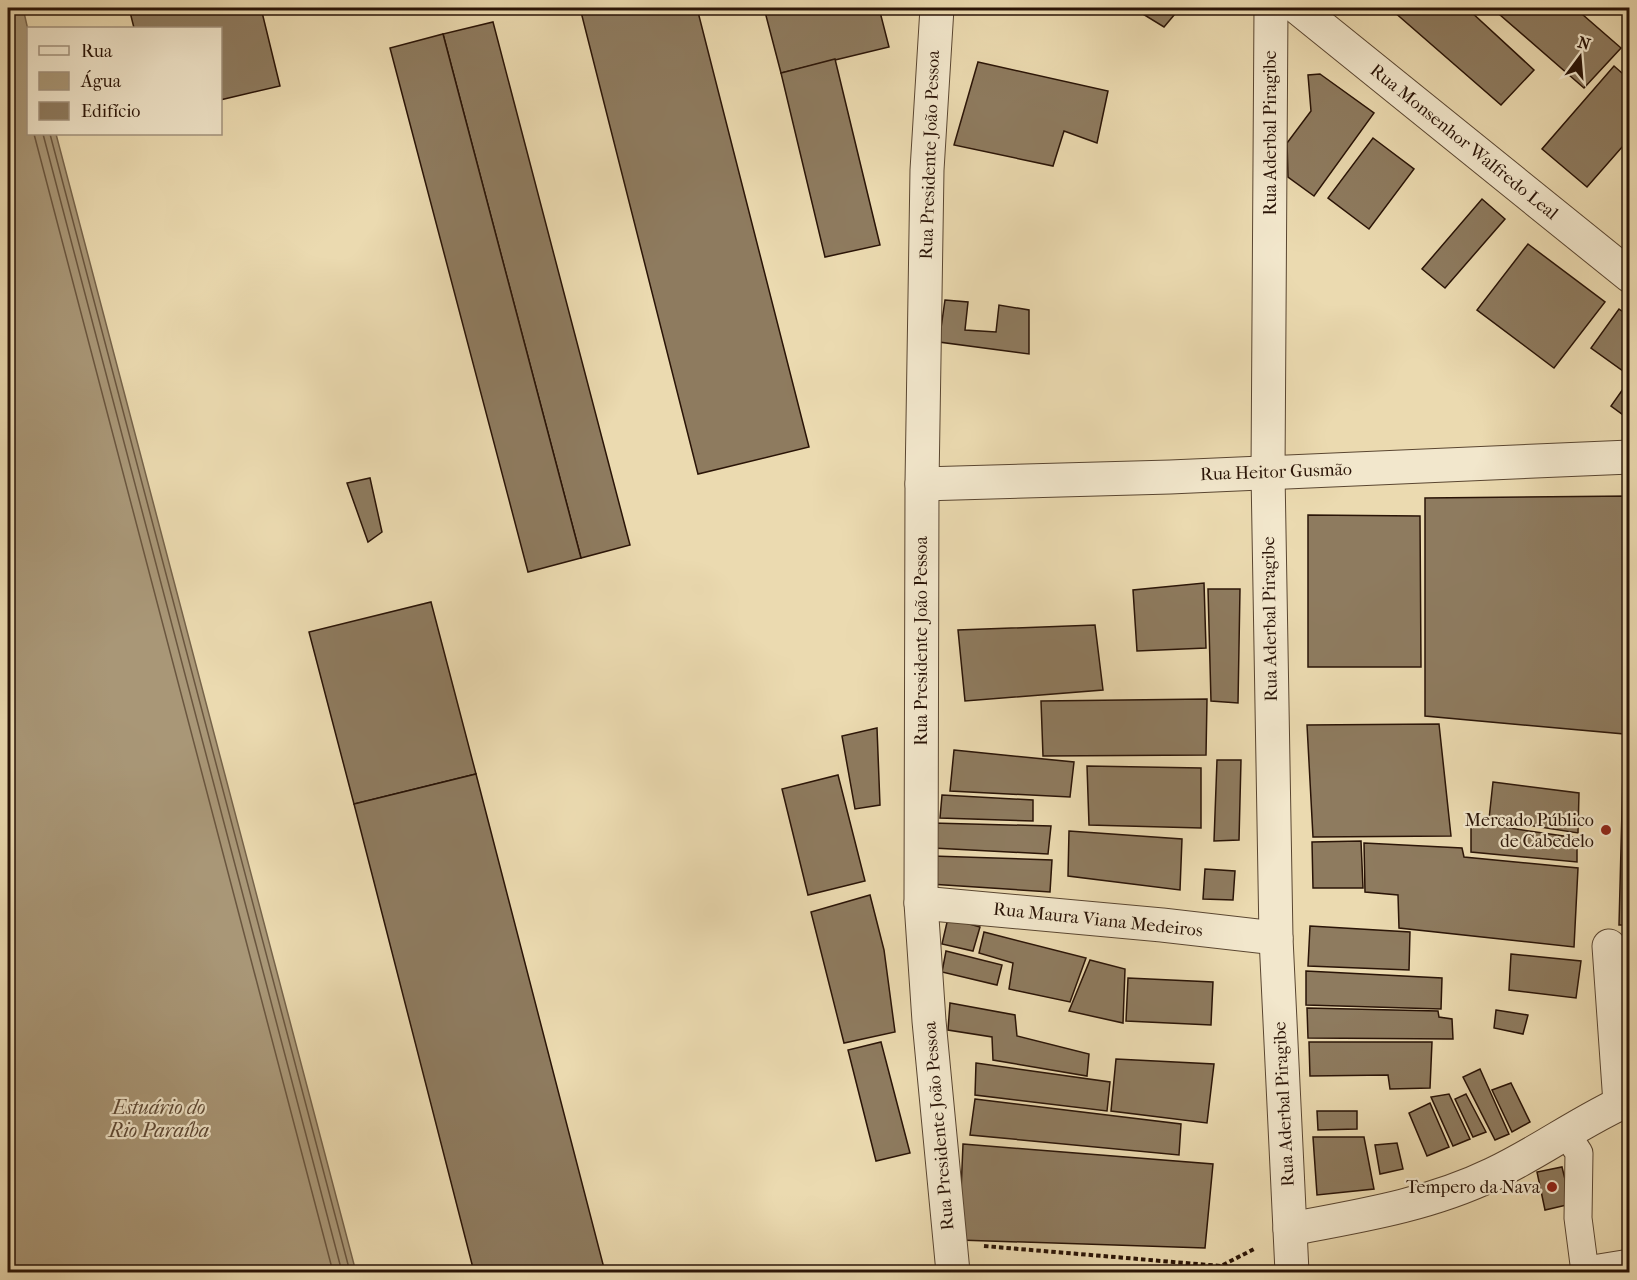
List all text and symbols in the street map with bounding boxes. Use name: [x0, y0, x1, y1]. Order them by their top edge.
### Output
legend: [27, 27, 222, 135]
north arrow: [1550, 27, 1610, 87]
text: N: [1576, 32, 1593, 54]
text: Rua: [81, 41, 113, 62]
street label: Rua Presidente João Pessoa: [916, 49, 944, 260]
street label: Rua Aderbal Piragibe: [1260, 50, 1281, 216]
street label: Rua Monsenhor Walfredo Leal: [1366, 60, 1562, 224]
text: Água: [80, 70, 122, 92]
text: Edifício: [81, 101, 140, 122]
street label: Rua Heitor Gusmão: [1200, 459, 1352, 485]
street label: Rua Presidente João Pessoa: [911, 536, 932, 746]
street label: Rua Aderbal Piragibe: [1258, 536, 1282, 702]
place label: Mercado Público de Cabedelo: [1465, 810, 1594, 852]
marker: Mercado Público de Cabedelo: [1599, 823, 1613, 837]
street label: Rua Maura Viana Medeiros: [992, 899, 1204, 941]
street label: Rua Presidente João Pessoa: [919, 1020, 959, 1231]
street label: Rua Aderbal Piragibe: [1269, 1021, 1299, 1187]
water label: Estuário do Rio Paraíba: [107, 1096, 209, 1142]
place label: Tempero da Nava: [1406, 1177, 1541, 1198]
marker: Tempero da Nava: [1545, 1180, 1559, 1194]

